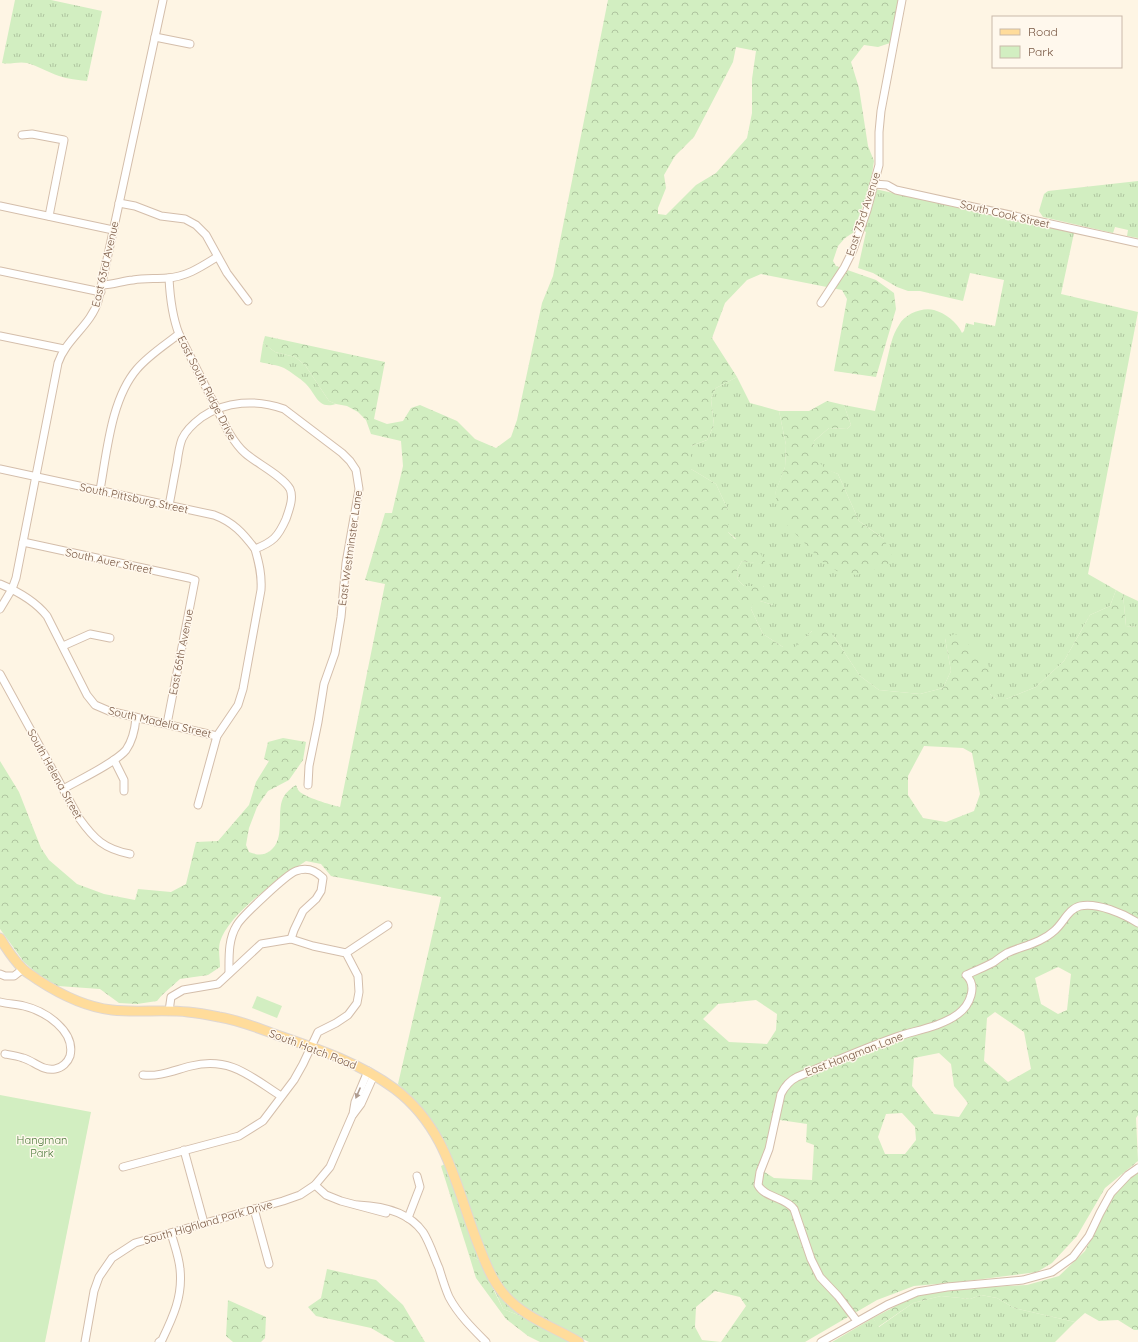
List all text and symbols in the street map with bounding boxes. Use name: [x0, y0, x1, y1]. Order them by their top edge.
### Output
legend: [992, 16, 1122, 68]
text: Road: [1028, 24, 1058, 39]
text: Park: [1028, 44, 1053, 59]
street label: East 73rd Avenue: [843, 170, 883, 258]
street label: South Cook Street: [959, 197, 1051, 231]
street label: East 63rd Avenue: [88, 220, 122, 308]
street label: East South Ridge Drive: [175, 333, 239, 443]
street label: South Pittsburg Street: [78, 480, 190, 516]
street label: East Westminster Lane: [335, 489, 365, 607]
street label: South Auer Street: [64, 545, 154, 577]
street label: East 65th Avenue: [166, 608, 196, 696]
street label: South Madelia Street: [107, 703, 213, 741]
street label: South Helena Street: [24, 726, 86, 822]
street label: South Hatch Road: [267, 1026, 359, 1072]
street label: East Hangman Lane: [803, 1029, 905, 1079]
one-way arrow: [355, 1088, 361, 1100]
park label: Hangman Park: [17, 1133, 67, 1160]
street label: South Highland Park Drive: [142, 1197, 274, 1247]

